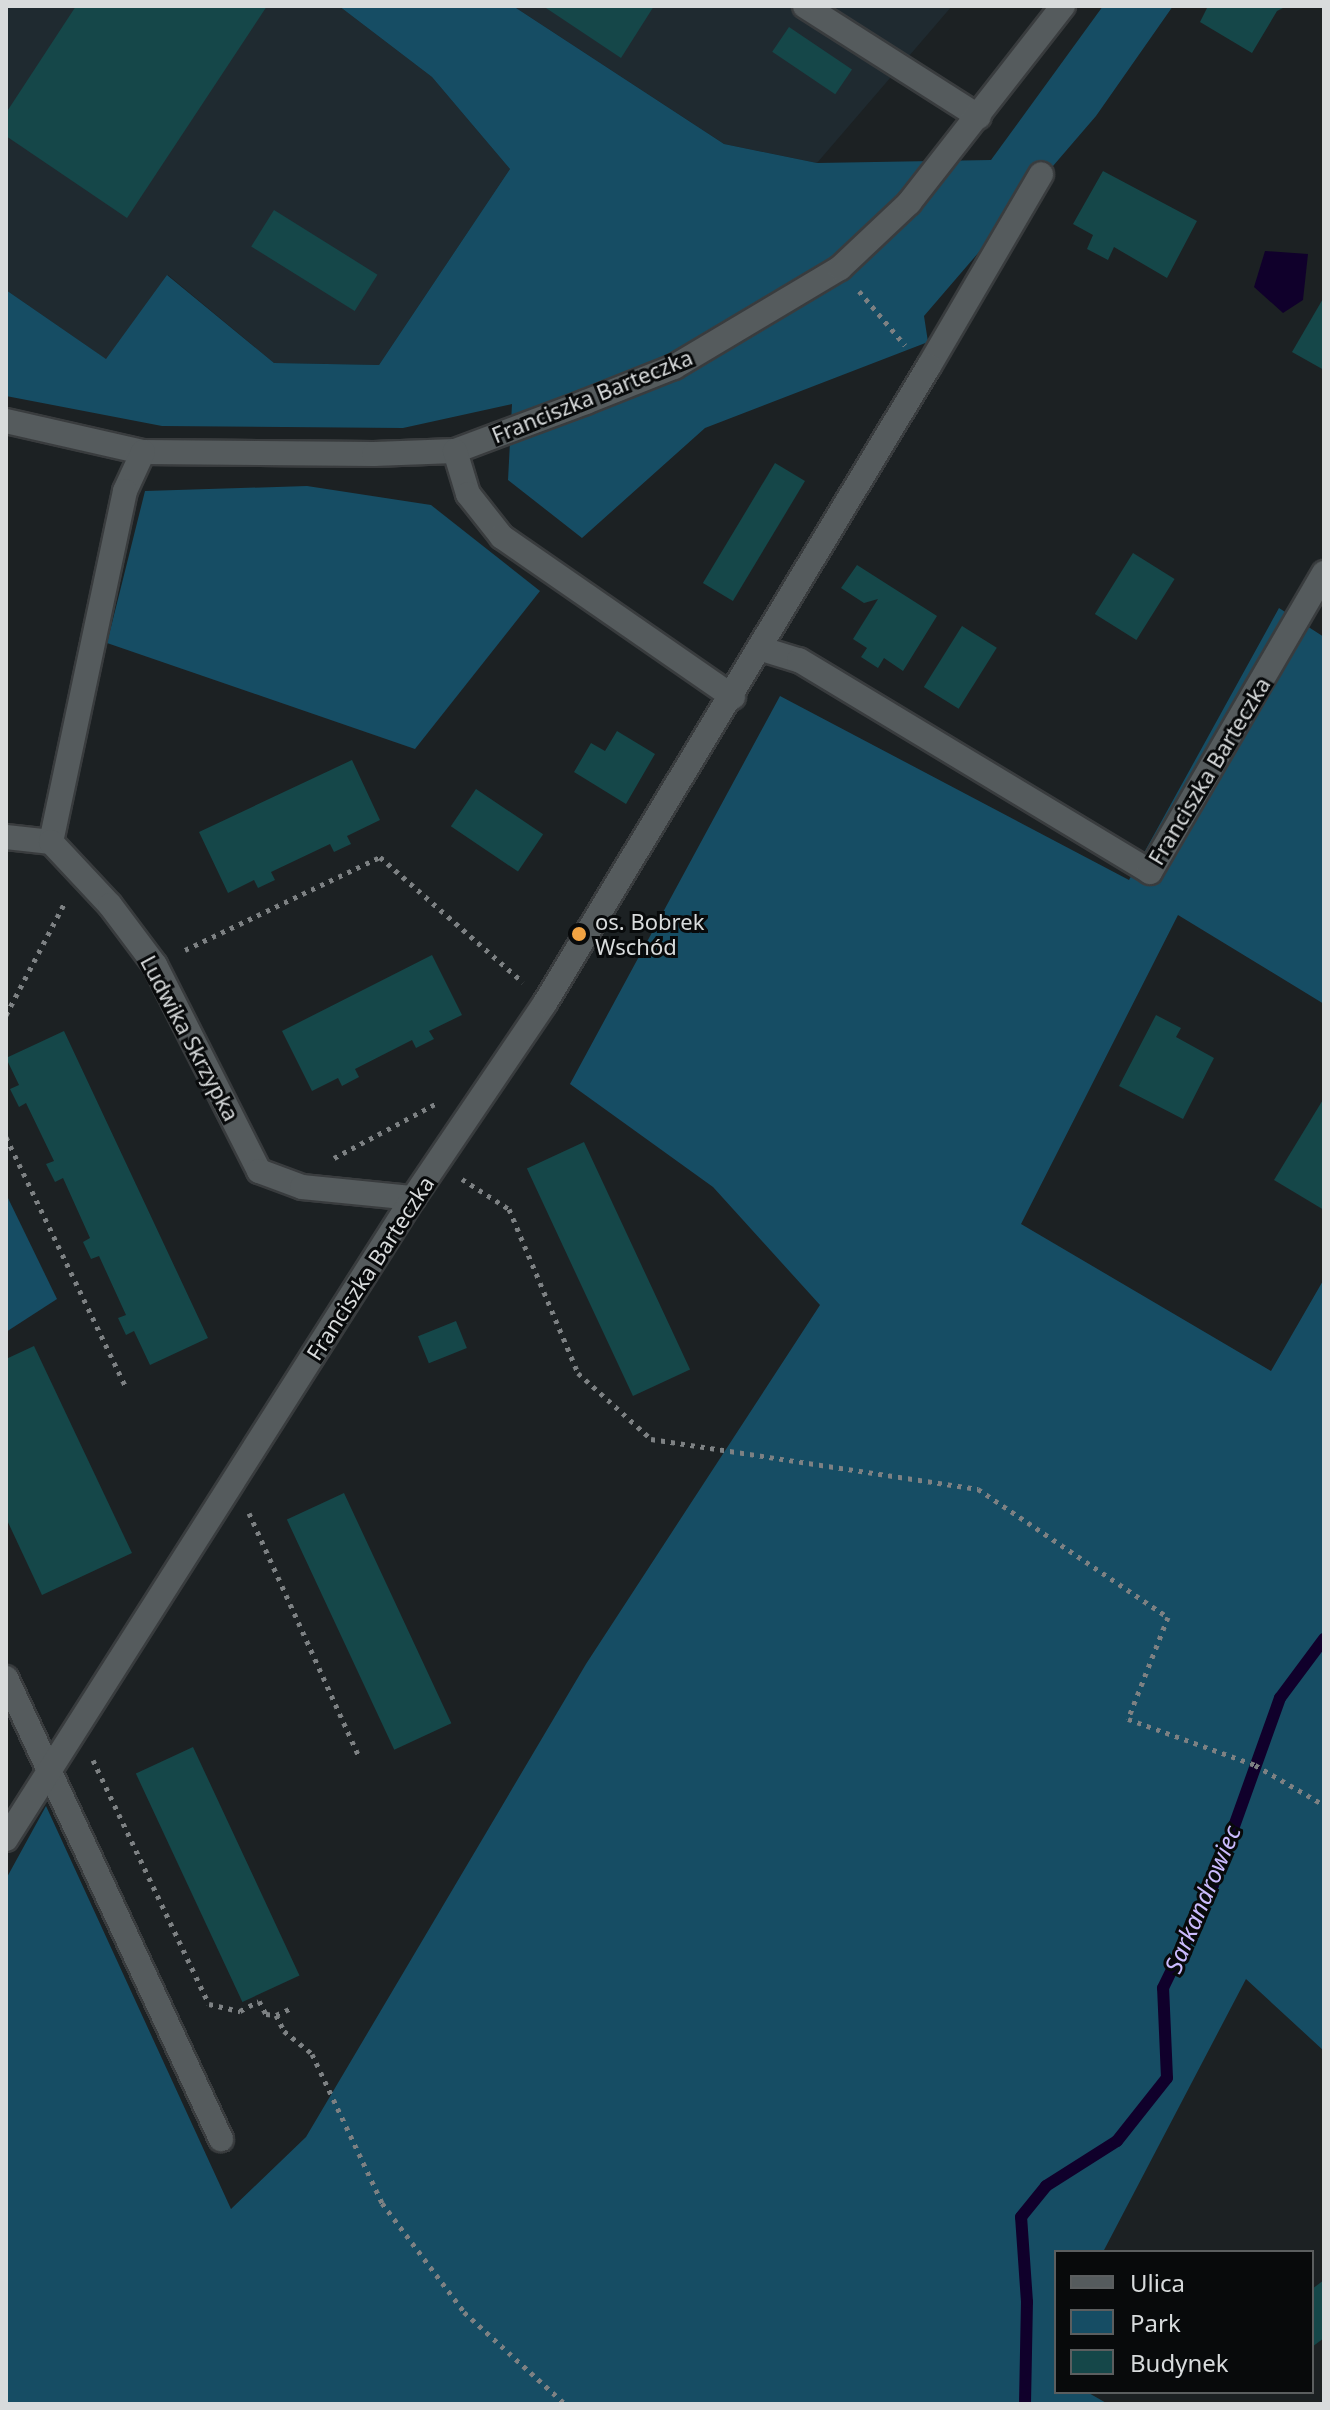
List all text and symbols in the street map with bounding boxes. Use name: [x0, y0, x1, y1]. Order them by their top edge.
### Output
street label: Franciszka Barteczka: [488, 344, 696, 448]
street label: Franciszka Barteczka: [1143, 672, 1275, 870]
place label: os. Bobrek Wschód: [595, 908, 704, 960]
marker: os. Bobrek Wschód: [570, 925, 588, 943]
street label: Ludwika Skrzypka: [135, 951, 245, 1125]
street label: Franciszka Barteczka: [301, 1171, 439, 1365]
water label: Sarkandrowiec: [1158, 1821, 1246, 1977]
legend: [1054, 2250, 1314, 2394]
text: Ulica: [1130, 2266, 1185, 2299]
text: Park: [1130, 2306, 1181, 2339]
text: Budynek: [1130, 2346, 1229, 2379]

